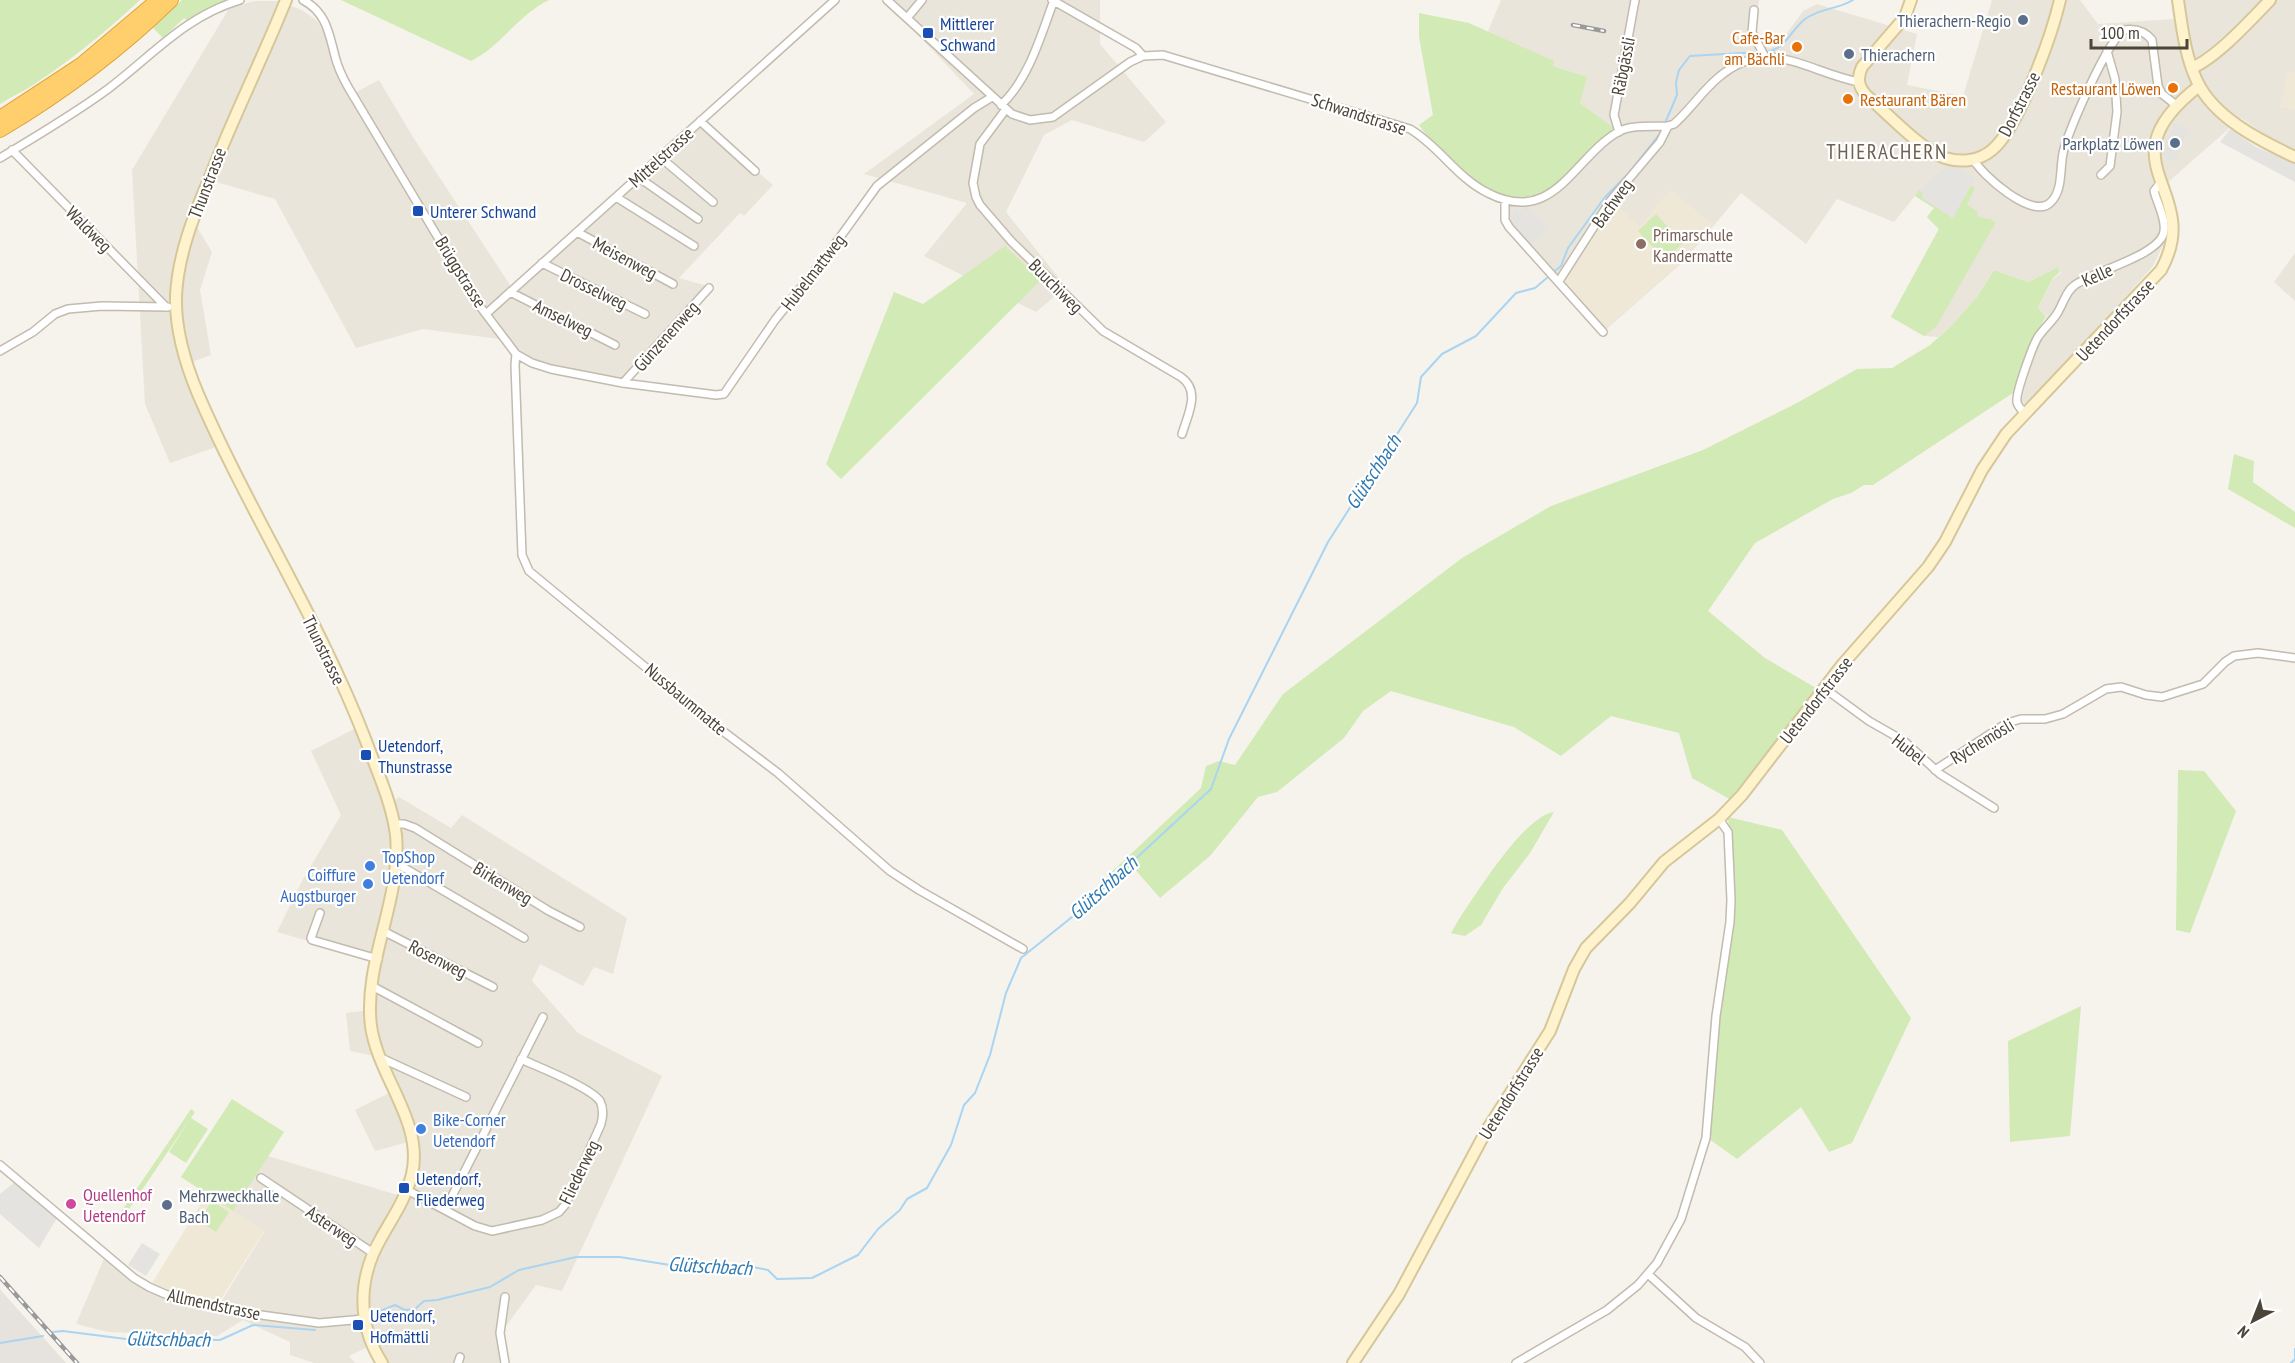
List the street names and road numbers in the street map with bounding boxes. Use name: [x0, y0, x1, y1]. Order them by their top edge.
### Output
street label: Räbgässli: [1606, 35, 1640, 97]
street label: Dorfstrasse: [1993, 68, 2045, 140]
street label: Schwandstrasse: [1309, 88, 1409, 140]
street label: Mittelstrasse: [624, 122, 698, 192]
street label: Thunstrasse: [183, 144, 231, 222]
street label: Bachweg: [1586, 174, 1638, 232]
street label: Waldweg: [61, 201, 117, 257]
street label: Hubelmattweg: [776, 229, 850, 315]
street label: Meisenweg: [589, 231, 661, 285]
street label: Brüggstrasse: [430, 232, 492, 312]
street label: Buuchiweg: [1024, 254, 1088, 318]
street label: Kelle: [2078, 258, 2116, 292]
street label: Drosselweg: [557, 263, 631, 315]
street label: Uetendorfstrasse: [2071, 274, 2159, 366]
street label: Amselweg: [529, 294, 597, 342]
street label: Günzenenweg: [628, 296, 704, 376]
street label: Thunstrasse: [297, 611, 351, 689]
street label: Uetendorfstrasse: [1775, 652, 1857, 748]
street label: Nussbaummatte: [640, 658, 732, 740]
street label: Rychemösli: [1946, 713, 2018, 769]
street label: Hubel: [1887, 729, 1931, 770]
street label: Birkenweg: [469, 856, 537, 910]
street label: Rosenweg: [405, 935, 471, 983]
street label: Uetendorfstrasse: [1473, 1042, 1549, 1144]
street label: Fliederweg: [554, 1136, 604, 1208]
street label: Asterweg: [302, 1200, 362, 1252]
street label: Allmendstrasse: [165, 1283, 263, 1325]

